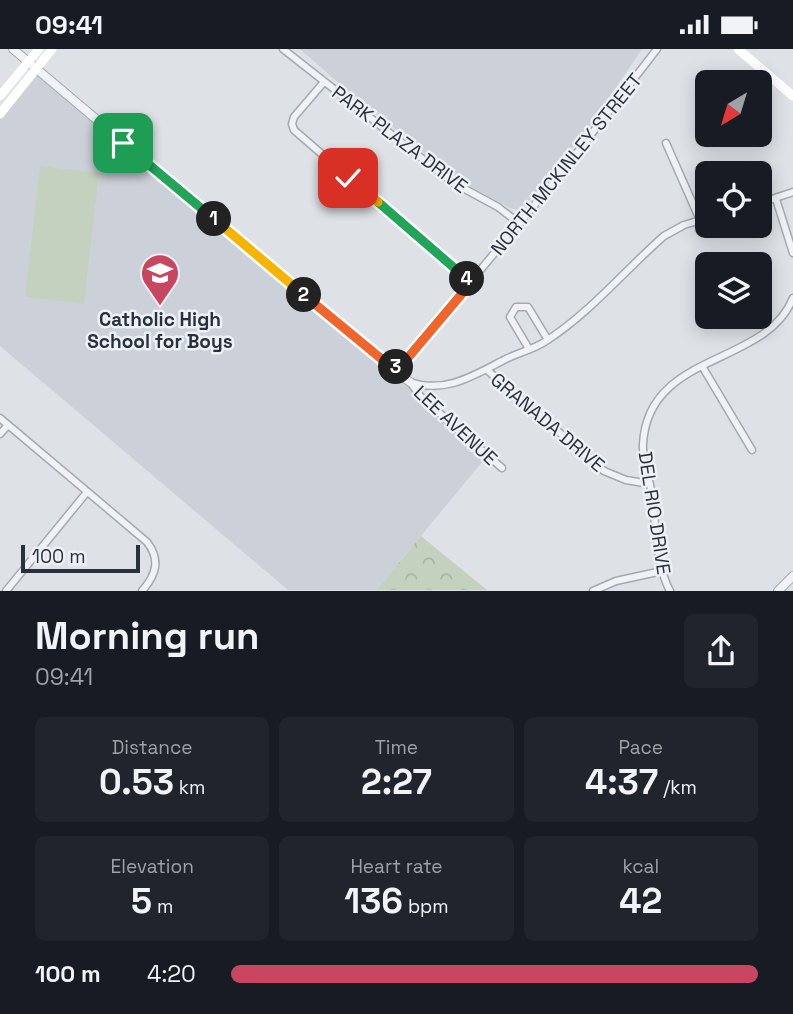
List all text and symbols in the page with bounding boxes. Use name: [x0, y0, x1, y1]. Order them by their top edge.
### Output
text: 09:41: [35, 8, 103, 42]
street label: NORTH MCKINLEY STREET: [485, 68, 648, 260]
north arrow: [695, 70, 772, 147]
map controls: [695, 70, 772, 329]
street label: PARK PLAZA DRIVE: [327, 80, 473, 199]
pin: [93, 113, 153, 173]
icon: arrive: [104, 124, 142, 162]
pin: [318, 148, 378, 208]
icon: check: [329, 159, 367, 197]
button: locate: [695, 161, 772, 238]
pin: 1: [196, 201, 232, 237]
text: 1: [209, 206, 218, 231]
school or university icon: Catholic High School for Boys: [139, 252, 181, 307]
button: layers: [695, 252, 772, 329]
pin: 4: [449, 261, 484, 296]
text: 4: [460, 266, 473, 291]
pin: 2: [286, 278, 322, 313]
text: 2: [298, 282, 309, 307]
place label: Catholic High School for Boys: [87, 307, 233, 354]
pin: 3: [378, 349, 414, 385]
text: 3: [390, 354, 401, 379]
street label: GRANADA DRIVE: [485, 367, 610, 478]
street label: LEE AVENUE: [408, 380, 503, 471]
street label: DEL RIO DRIVE: [632, 450, 677, 576]
scale bar: [21, 541, 140, 573]
text: 100 m: [32, 544, 86, 569]
text: Morning run: [35, 612, 260, 660]
button: share: [684, 614, 758, 688]
text: 09:41: [35, 662, 93, 692]
text: Distance: [112, 735, 193, 760]
text: Time: [375, 735, 418, 760]
text: Pace: [619, 735, 663, 760]
text: 0.53: [99, 760, 174, 804]
text: 2:27: [361, 760, 432, 804]
text: 4:37: [585, 760, 658, 804]
text: km: [174, 775, 205, 800]
text: /km: [658, 775, 697, 800]
text: Elevation: [111, 854, 194, 879]
text: Heart rate: [350, 854, 443, 879]
text: kcal: [622, 854, 659, 879]
text: 5: [131, 879, 152, 923]
text: 136: [344, 879, 403, 923]
text: 42: [619, 879, 662, 923]
text: m: [152, 894, 173, 919]
text: bpm: [403, 894, 449, 919]
text: 100 m: [35, 959, 101, 989]
text: 4:20: [147, 959, 196, 989]

